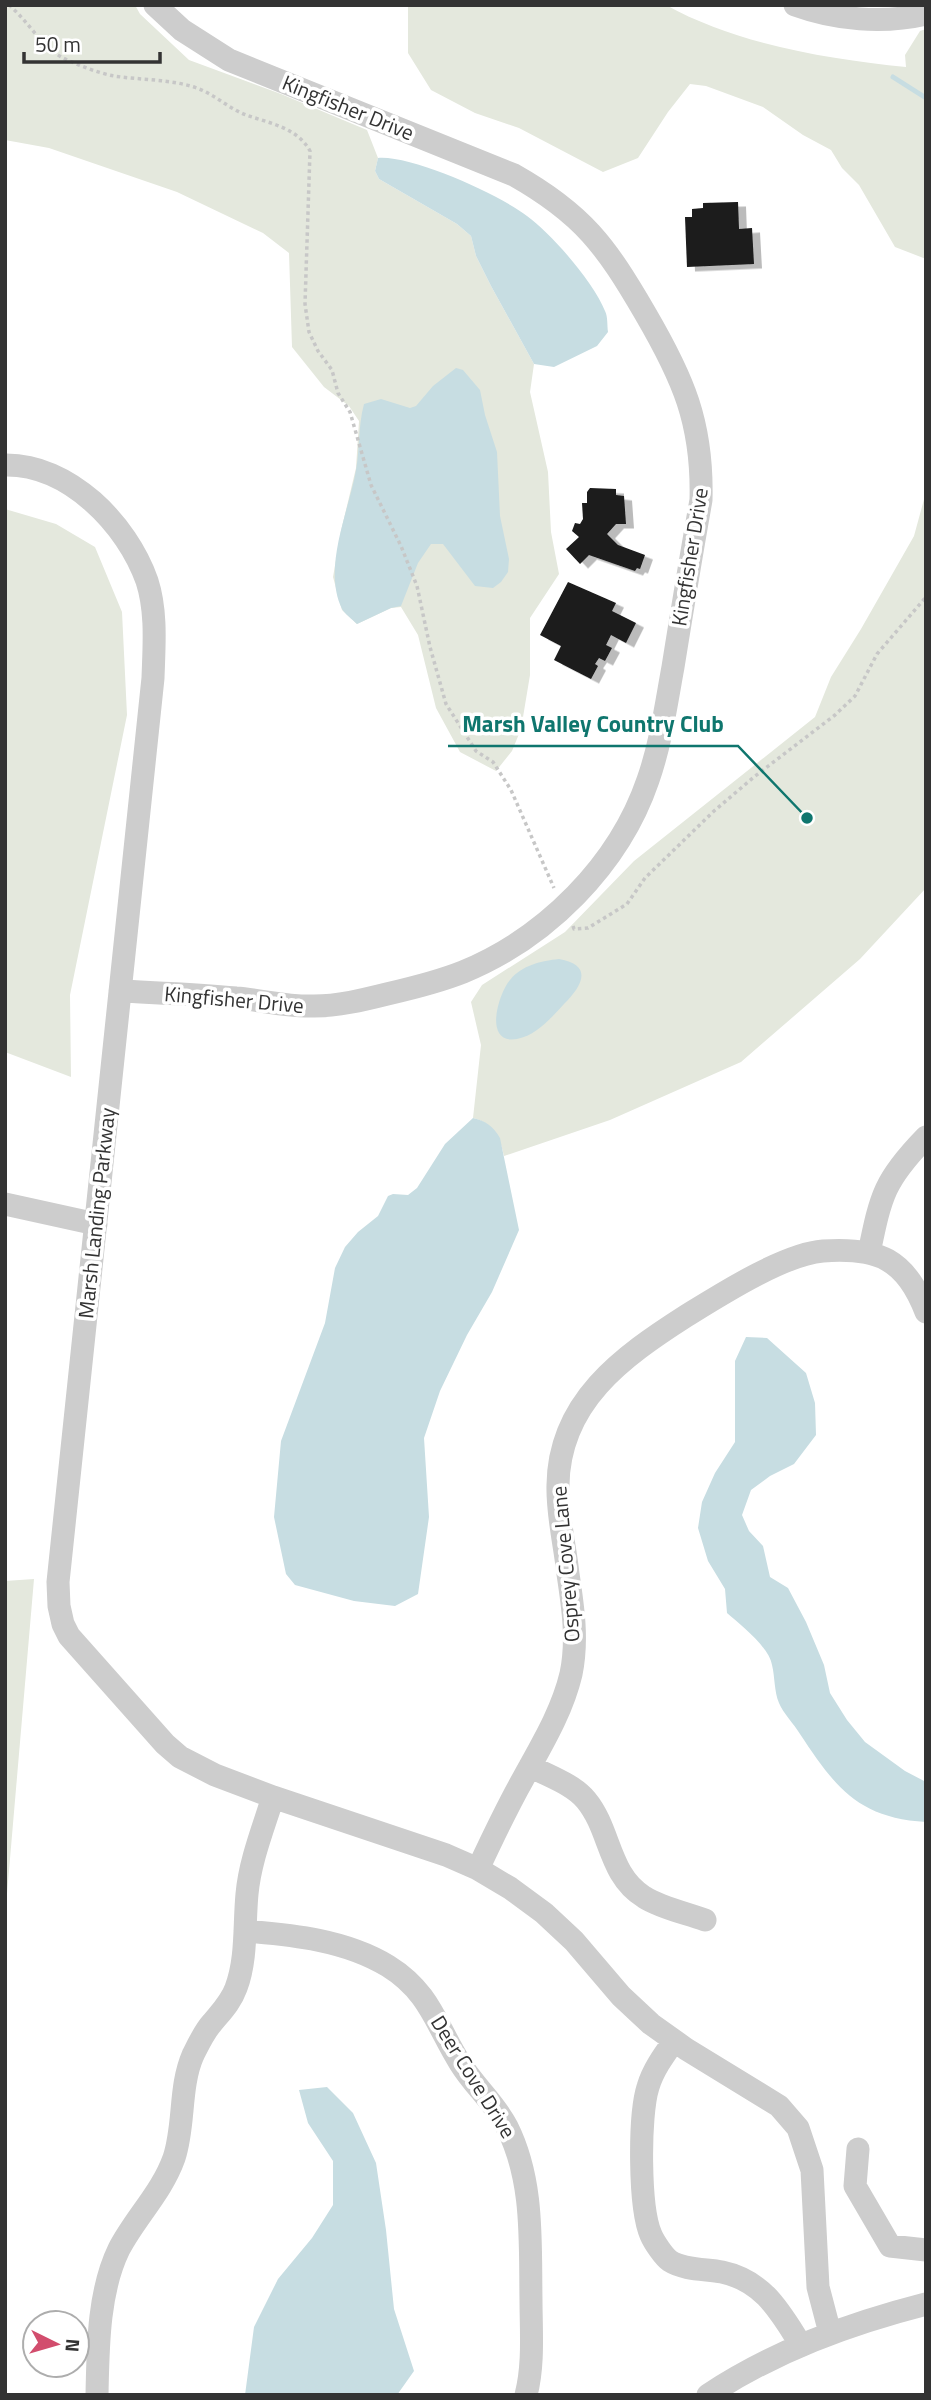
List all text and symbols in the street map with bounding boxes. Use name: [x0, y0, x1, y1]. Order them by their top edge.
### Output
scale bar: [24, 21, 161, 65]
text: 50 m: [35, 28, 81, 60]
street label: Kingfisher Drive: [278, 66, 419, 148]
street label: Kingfisher Drive: [662, 485, 716, 628]
callout: Marsh Valley Country Club: [448, 702, 738, 746]
text: Marsh Valley Country Club: [462, 706, 724, 741]
street label: Kingfisher Drive: [163, 977, 305, 1021]
street label: Marsh Landing Parkway: [69, 1106, 123, 1320]
street label: Osprey Cove Lane: [542, 1485, 588, 1644]
street label: Deer Cove Drive: [423, 2009, 524, 2144]
north arrow: [21, 2309, 91, 2379]
text: N: [58, 2338, 88, 2353]

